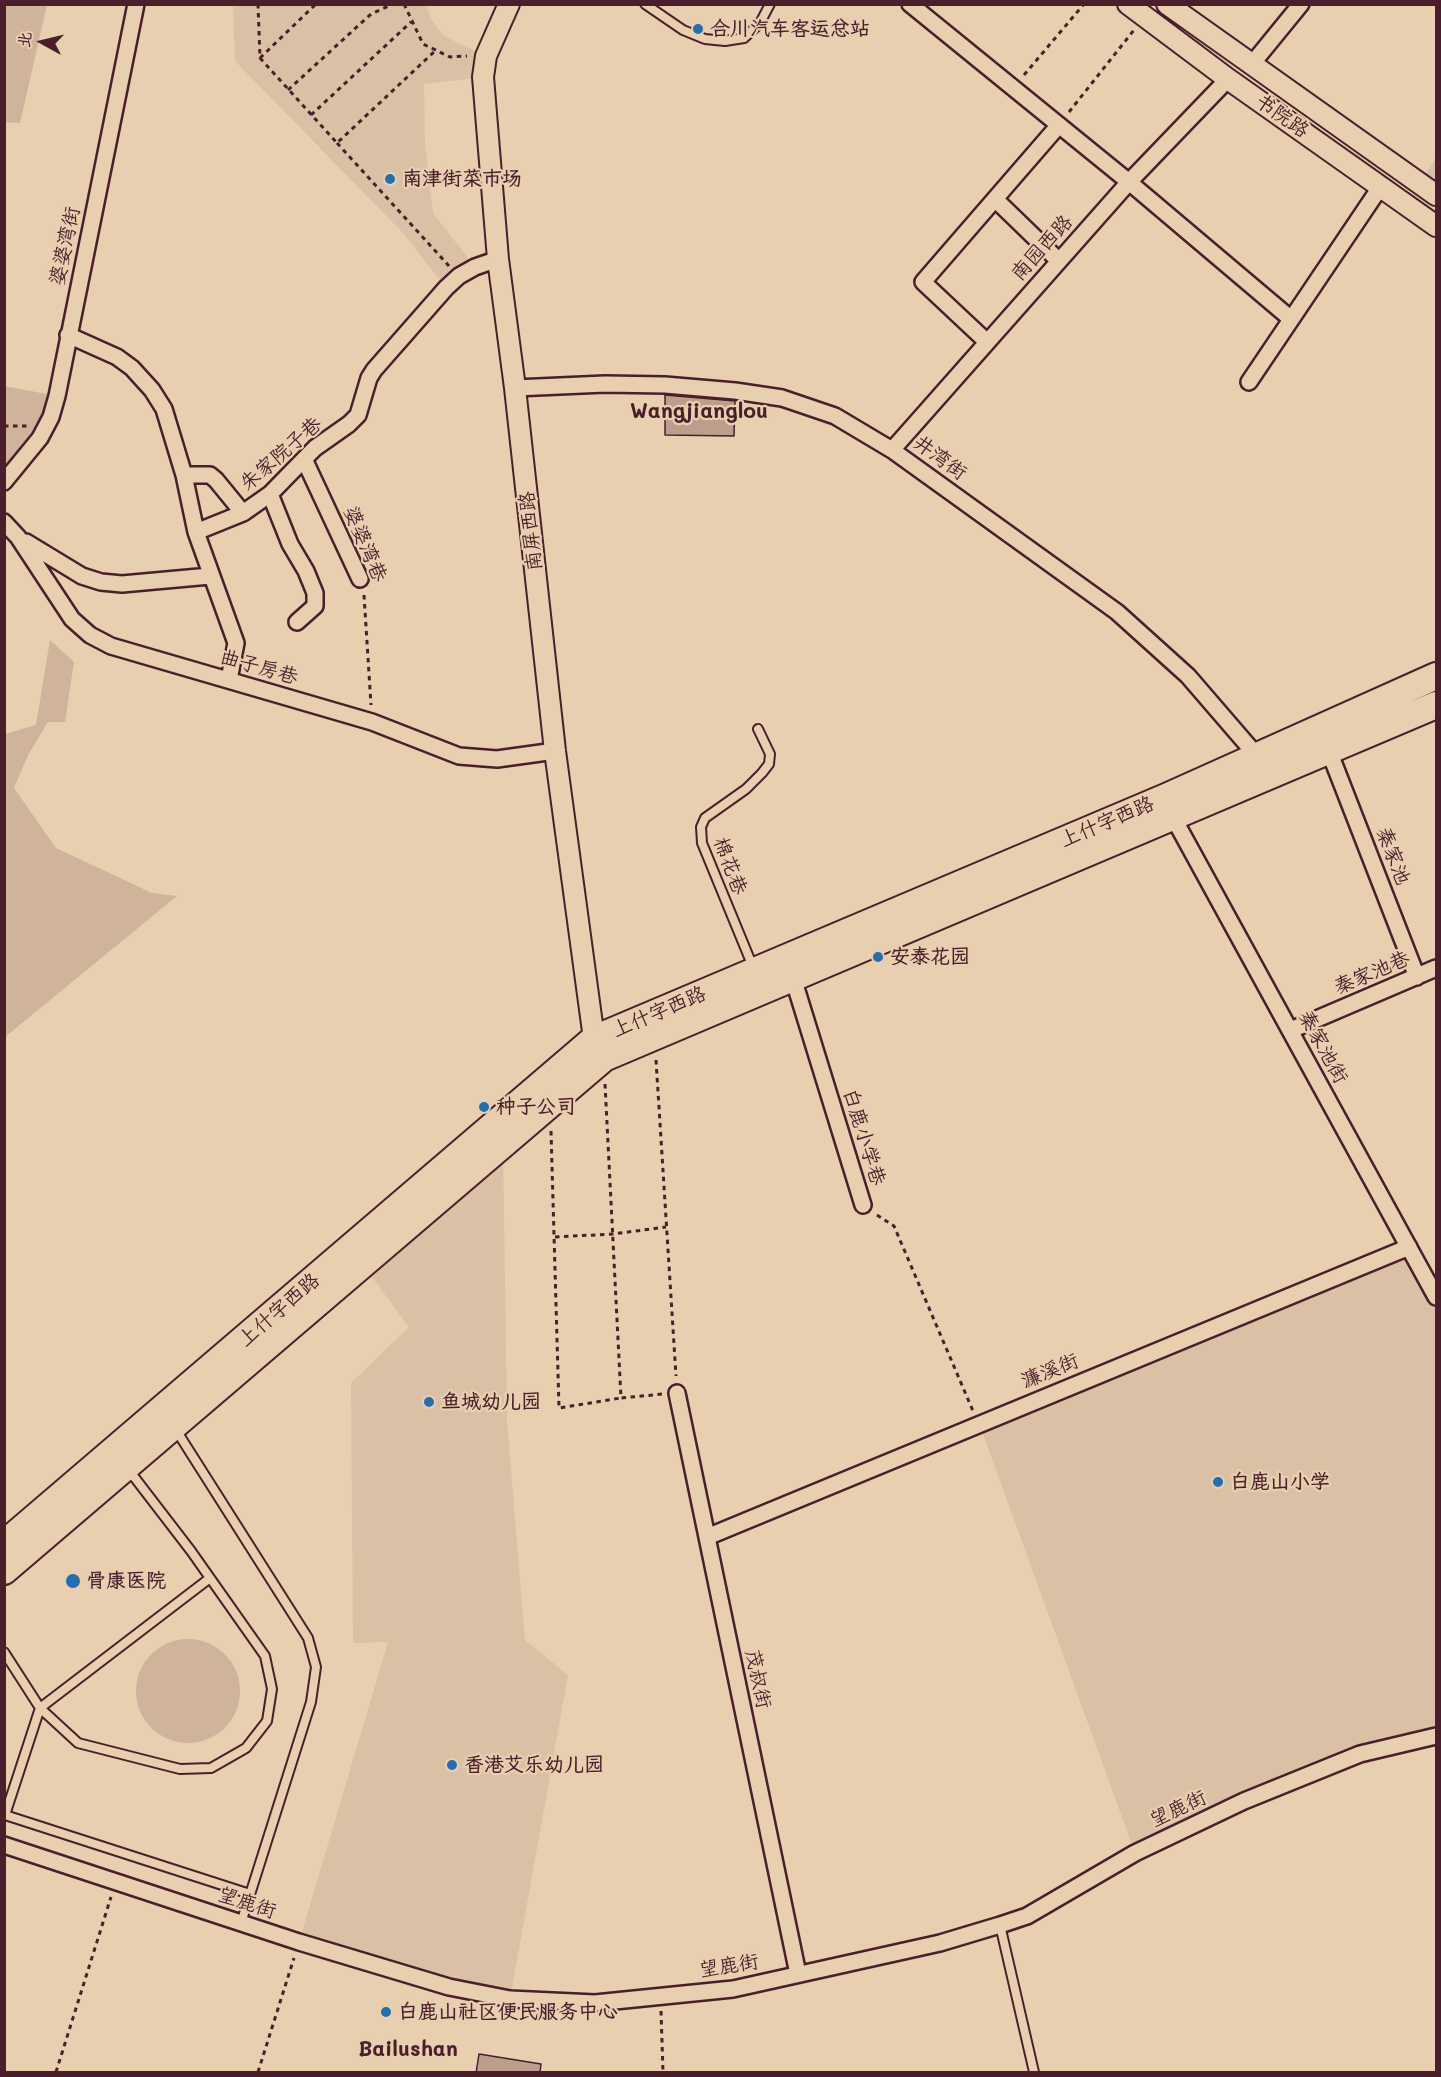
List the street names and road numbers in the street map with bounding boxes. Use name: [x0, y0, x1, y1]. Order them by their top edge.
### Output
street label: 书院路: [1251, 89, 1313, 143]
street label: 婆婆湾街: [45, 204, 85, 288]
street label: 南园西路: [1006, 210, 1078, 286]
street label: 朱家院子巷: [235, 412, 327, 496]
street label: 井湾街: [909, 431, 971, 485]
street label: 南屏西路: [515, 490, 547, 572]
street label: 婆婆湾巷: [338, 502, 392, 586]
street label: 曲子房巷: [217, 644, 301, 690]
street label: 上什字西路: [1056, 791, 1158, 853]
street label: 秦家池: [1371, 824, 1415, 888]
street label: 棉花巷: [708, 834, 752, 898]
street label: 秦家池巷: [1330, 946, 1414, 1000]
street label: 上什字西路: [608, 981, 710, 1043]
street label: 秦家池街: [1293, 1006, 1353, 1088]
street label: 白鹿小学巷: [838, 1086, 890, 1188]
street label: 上什字西路: [233, 1268, 325, 1352]
street label: 濂溪街: [1018, 1349, 1082, 1393]
street label: 茂叔街: [740, 1647, 776, 1711]
street label: 望鹿街: [1146, 1785, 1210, 1833]
street label: 望鹿街: [215, 1882, 279, 1924]
street label: 望鹿街: [697, 1949, 761, 1983]

